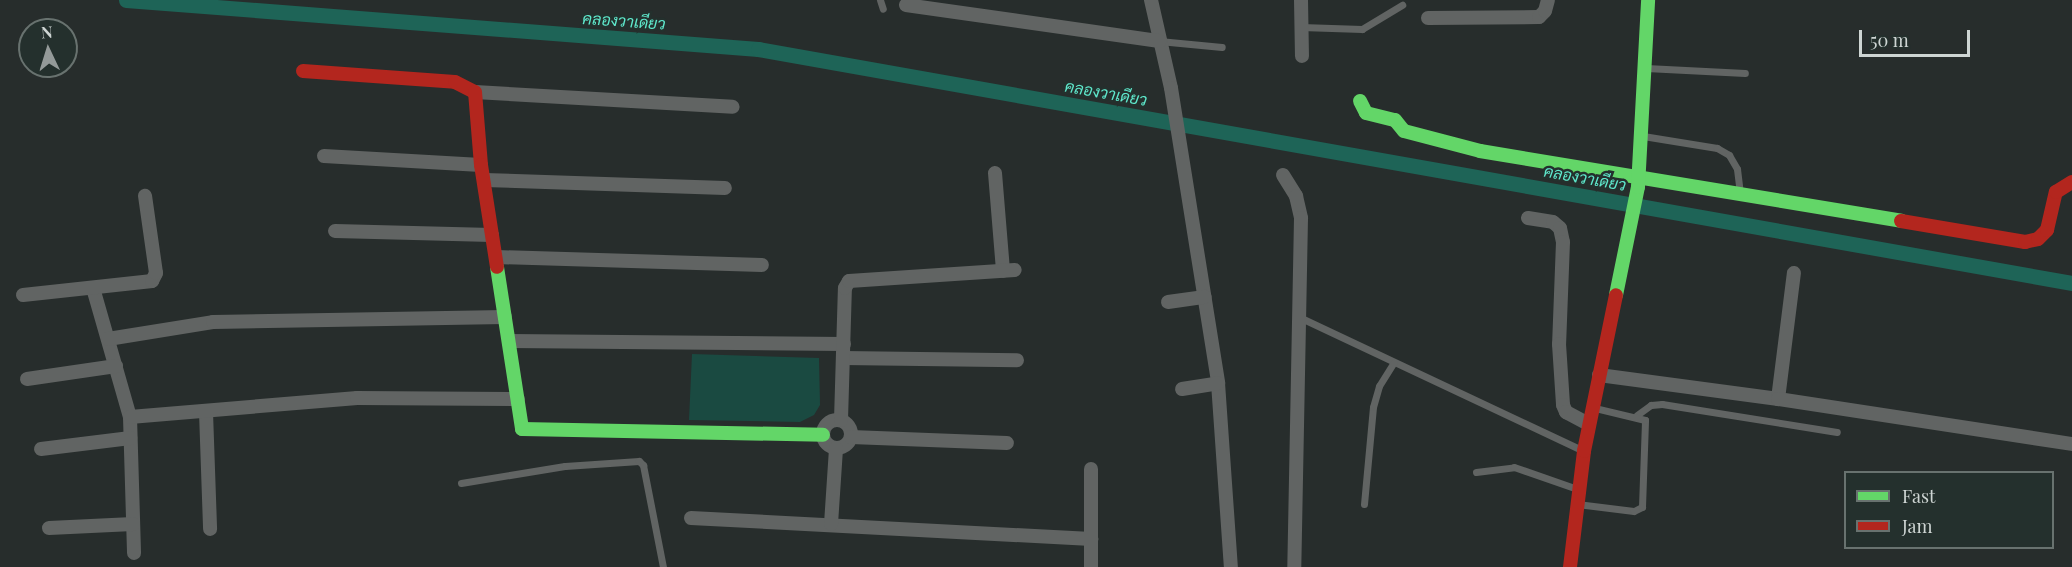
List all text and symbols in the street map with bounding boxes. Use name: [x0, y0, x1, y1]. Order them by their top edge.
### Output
water label: คลองวาเดียว: [582, 9, 666, 33]
north arrow: [18, 18, 78, 78]
scale bar: [1862, 18, 1973, 56]
text: N: [40, 21, 53, 42]
text: 50 m: [1870, 28, 1909, 52]
water label: คลองวาเดียว: [1063, 76, 1149, 110]
water label: คลองวาเดียว: [1542, 161, 1628, 195]
legend: [1844, 471, 2054, 549]
text: Fast: [1902, 484, 1935, 508]
text: Jam: [1902, 514, 1932, 538]

